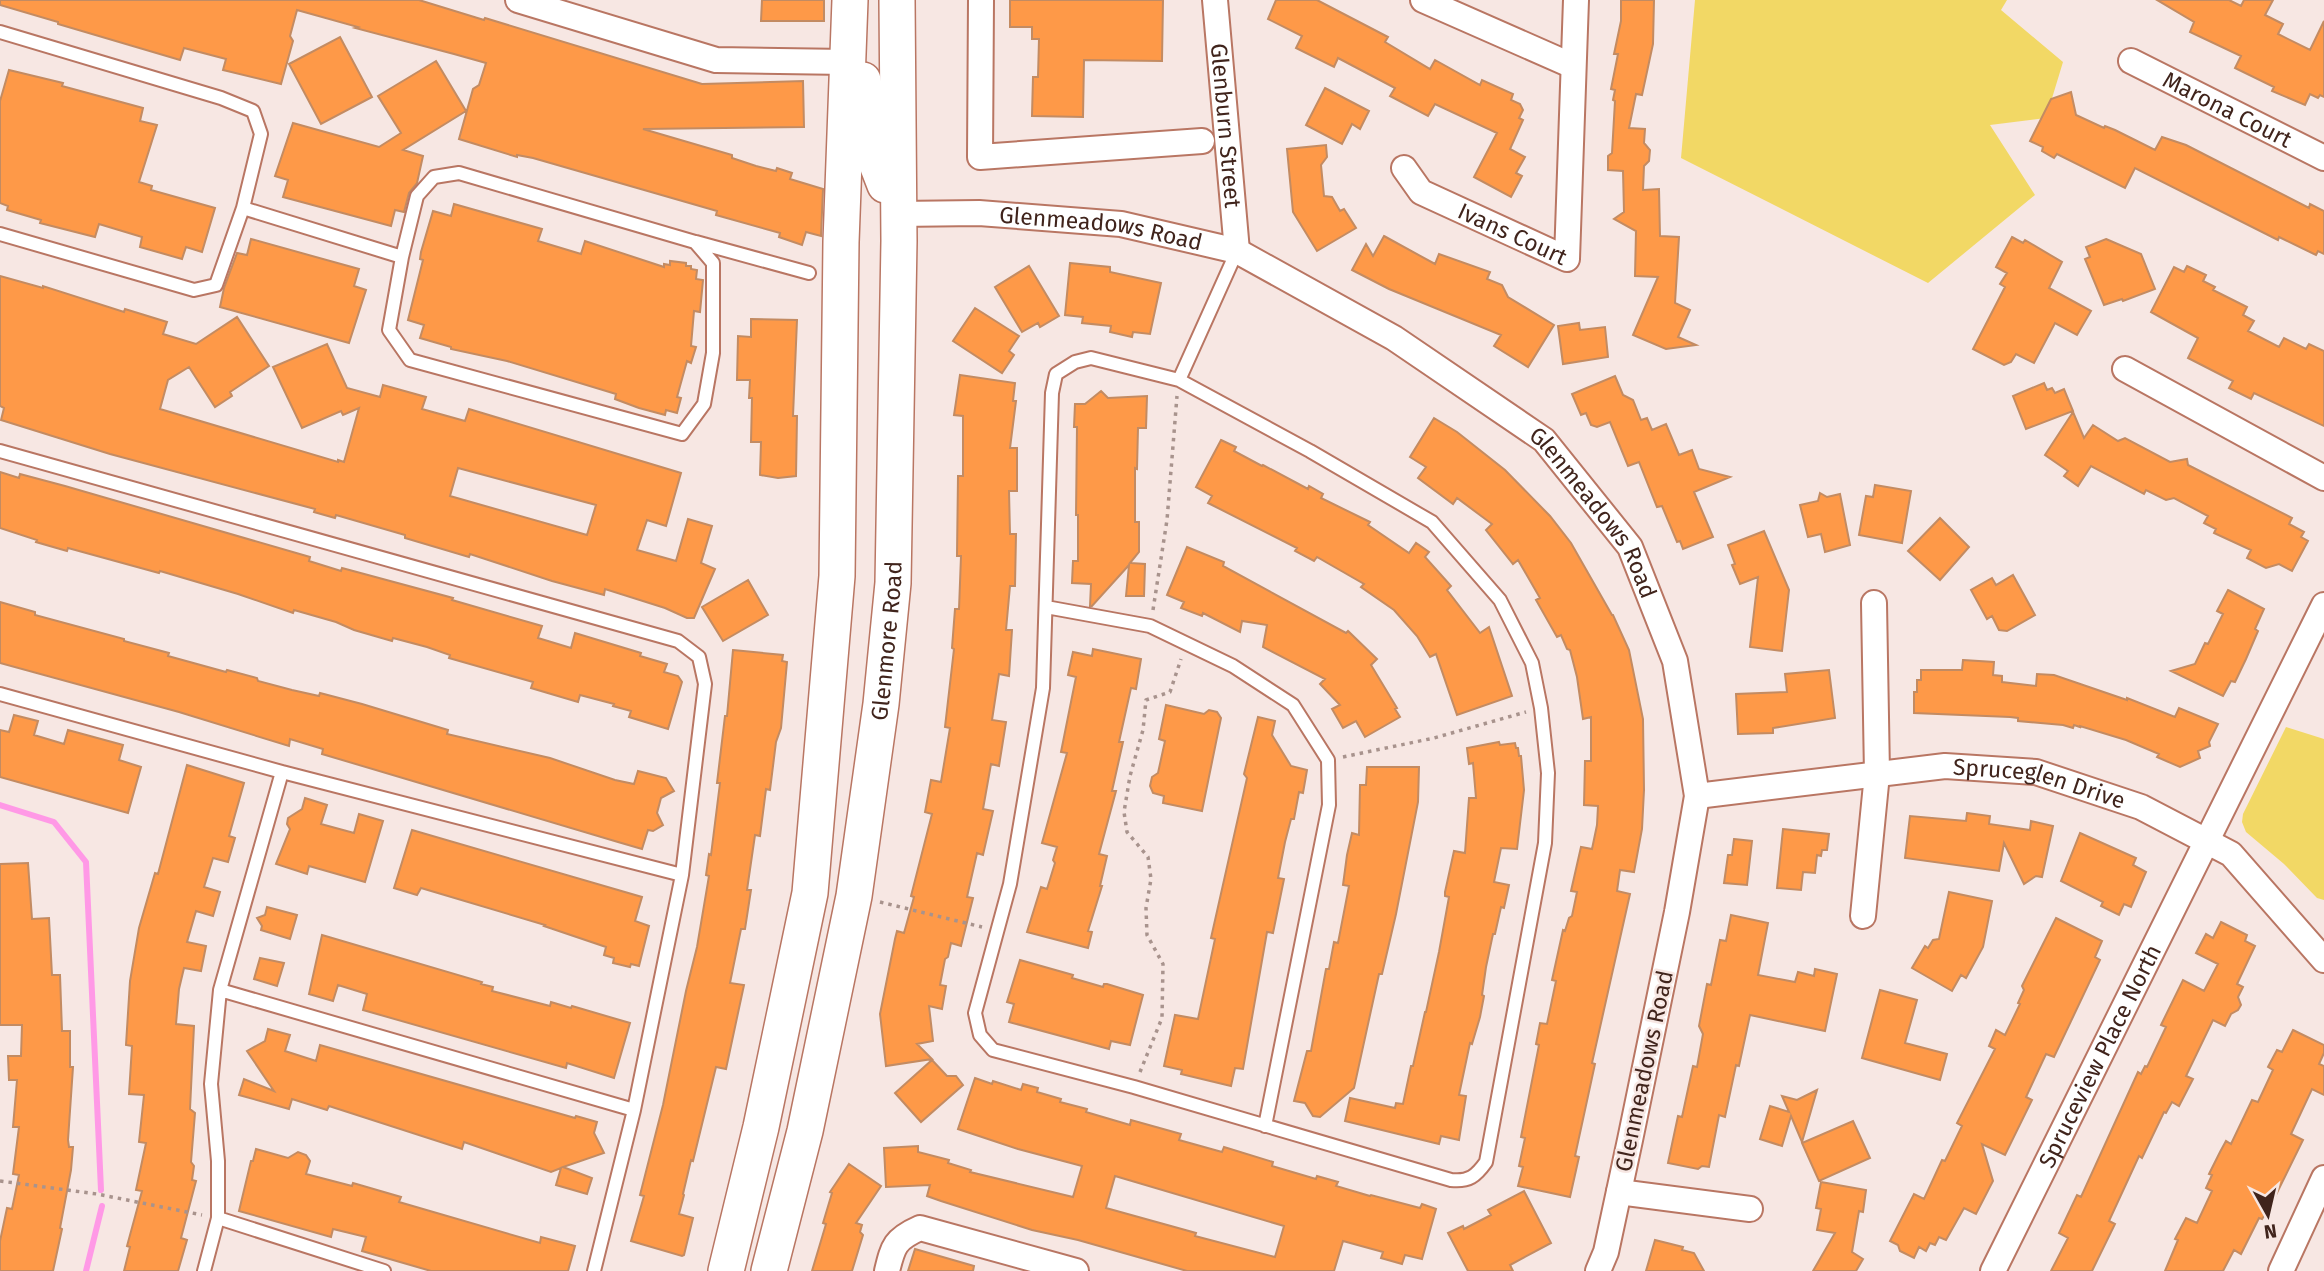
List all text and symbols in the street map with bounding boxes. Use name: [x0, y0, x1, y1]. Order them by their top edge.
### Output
street label: Glenburn Street: [1205, 42, 1247, 210]
street label: Marona Court: [2158, 65, 2297, 154]
street label: Ivans Court: [1453, 197, 1572, 271]
street label: Glenmeadows Road: [998, 201, 1205, 257]
street label: Glenmeadows Road: [1524, 420, 1663, 602]
street label: Glenmore Road: [865, 561, 907, 722]
street label: Spruceglen Drive: [1952, 753, 2129, 815]
street label: Spruceview Place North: [2033, 940, 2167, 1172]
street label: Glenmeadows Road: [1609, 968, 1679, 1174]
north arrow: [2233, 1180, 2303, 1250]
text: N: [2262, 1219, 2278, 1244]

